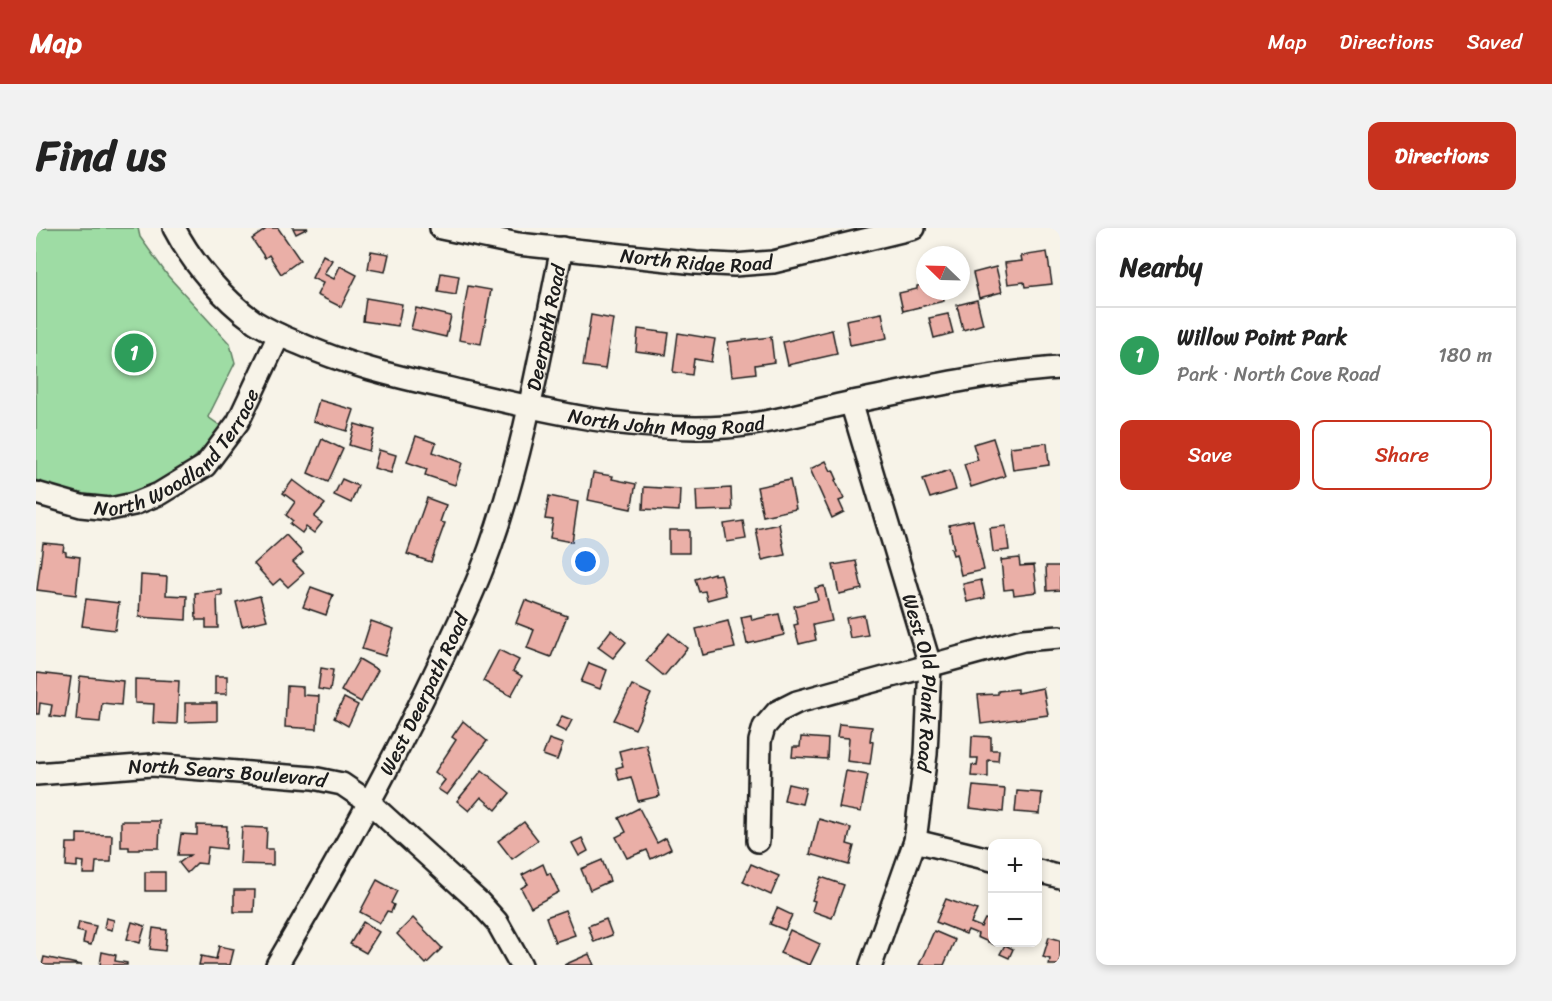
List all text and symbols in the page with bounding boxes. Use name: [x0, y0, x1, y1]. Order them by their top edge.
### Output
text: Map: [30, 18, 82, 67]
text: Map: [1268, 23, 1306, 61]
text: Directions: [1339, 23, 1434, 61]
text: Saved: [1467, 23, 1522, 61]
text: Find us: [36, 119, 166, 193]
button: Directions: [1368, 122, 1516, 190]
street label: North Ridge Road: [619, 238, 775, 283]
text: Nearby: [1120, 244, 1202, 290]
north arrow: [916, 246, 970, 300]
street label: Deerpath Road: [516, 260, 576, 394]
text: Willow Point Park: [1177, 318, 1347, 357]
pin: 1: [114, 330, 154, 376]
text: 1: [1135, 338, 1144, 373]
text: 180 m: [1438, 338, 1492, 373]
text: Park · North Cove Road: [1177, 357, 1380, 392]
street label: North Woodland Terrace: [92, 382, 269, 527]
street label: North John Mogg Road: [565, 398, 769, 445]
button: Save: [1120, 420, 1300, 490]
button: Share: [1312, 420, 1492, 490]
your location: [571, 547, 600, 576]
street label: West Old Plank Road: [892, 589, 948, 775]
street label: West Deerpath Road: [369, 606, 479, 782]
street label: North Sears Boulevard: [127, 748, 331, 798]
map controls: [988, 839, 1042, 947]
button: +: [988, 839, 1042, 893]
button: −: [988, 893, 1042, 947]

